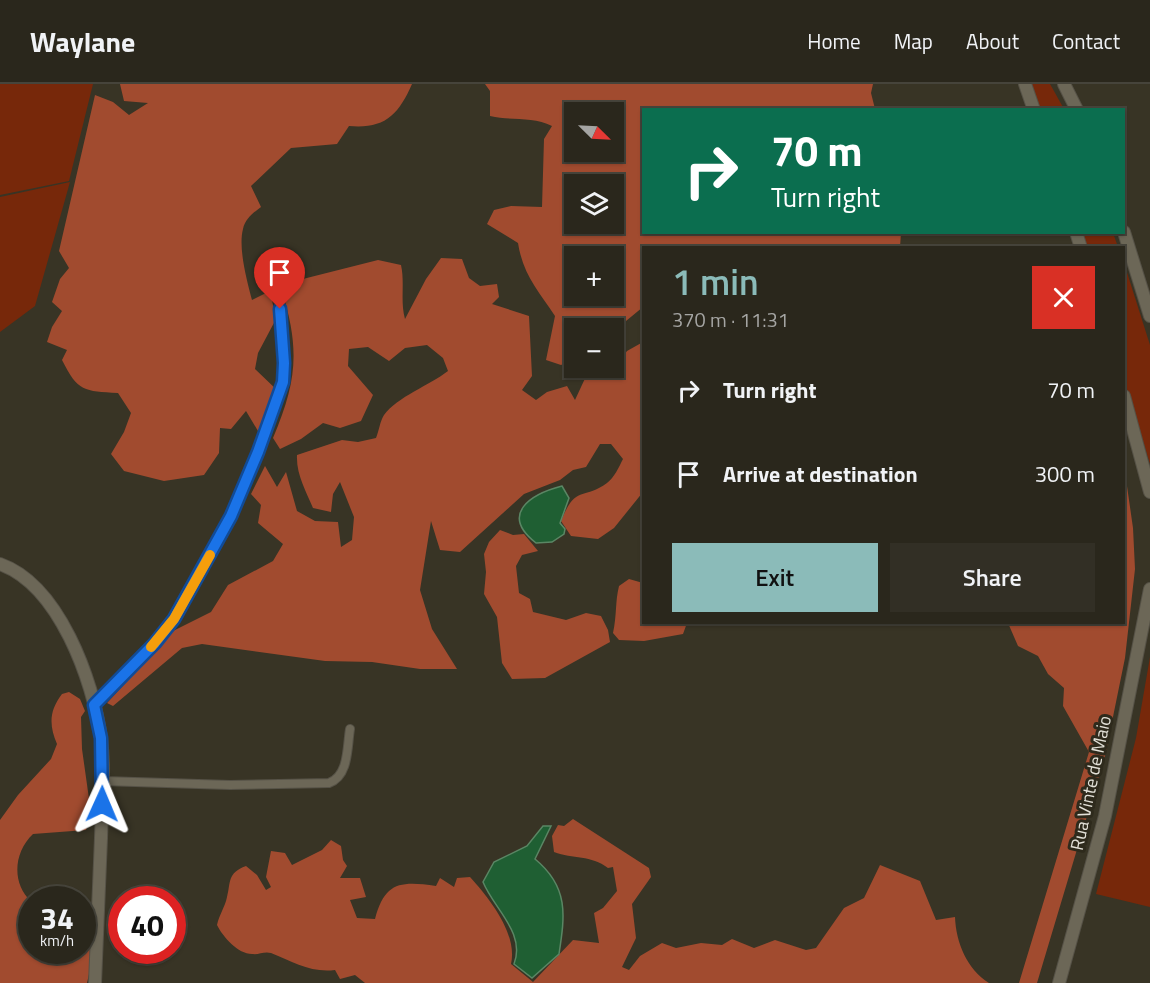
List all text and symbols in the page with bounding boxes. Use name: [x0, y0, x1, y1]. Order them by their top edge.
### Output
text: Waylane: [30, 20, 135, 63]
text: Home: [807, 25, 861, 57]
text: Map: [894, 25, 933, 57]
text: About: [966, 25, 1019, 57]
text: Contact: [1052, 25, 1120, 57]
north arrow: [564, 102, 624, 162]
map controls: [564, 102, 624, 378]
text: 70 m: [771, 118, 863, 182]
icon: right: [672, 132, 750, 210]
button: layers: [564, 174, 624, 234]
text: Turn right: [771, 176, 880, 217]
button: +: [564, 246, 624, 306]
pin: [254, 247, 305, 309]
text: 1 min: [672, 254, 759, 309]
icon: arrive: [263, 256, 296, 289]
button: close: [1032, 266, 1095, 329]
text: 370 m · 11:31: [672, 304, 789, 335]
button: −: [564, 318, 624, 378]
text: Turn right: [723, 373, 817, 407]
text: 70 m: [1047, 373, 1095, 407]
icon: right: [672, 374, 705, 407]
text: Arrive at destination: [723, 457, 918, 491]
text: 300 m: [1035, 457, 1095, 491]
icon: arrive: [672, 458, 705, 491]
button: Exit: [672, 543, 878, 612]
button: Share: [890, 543, 1095, 612]
street label: Rua Vinte de Maio: [1063, 713, 1118, 853]
position arrow: [70, 772, 134, 836]
speed limit sign: 40: [108, 886, 186, 964]
text: 34: [40, 895, 74, 941]
text: km/h: [40, 929, 74, 952]

